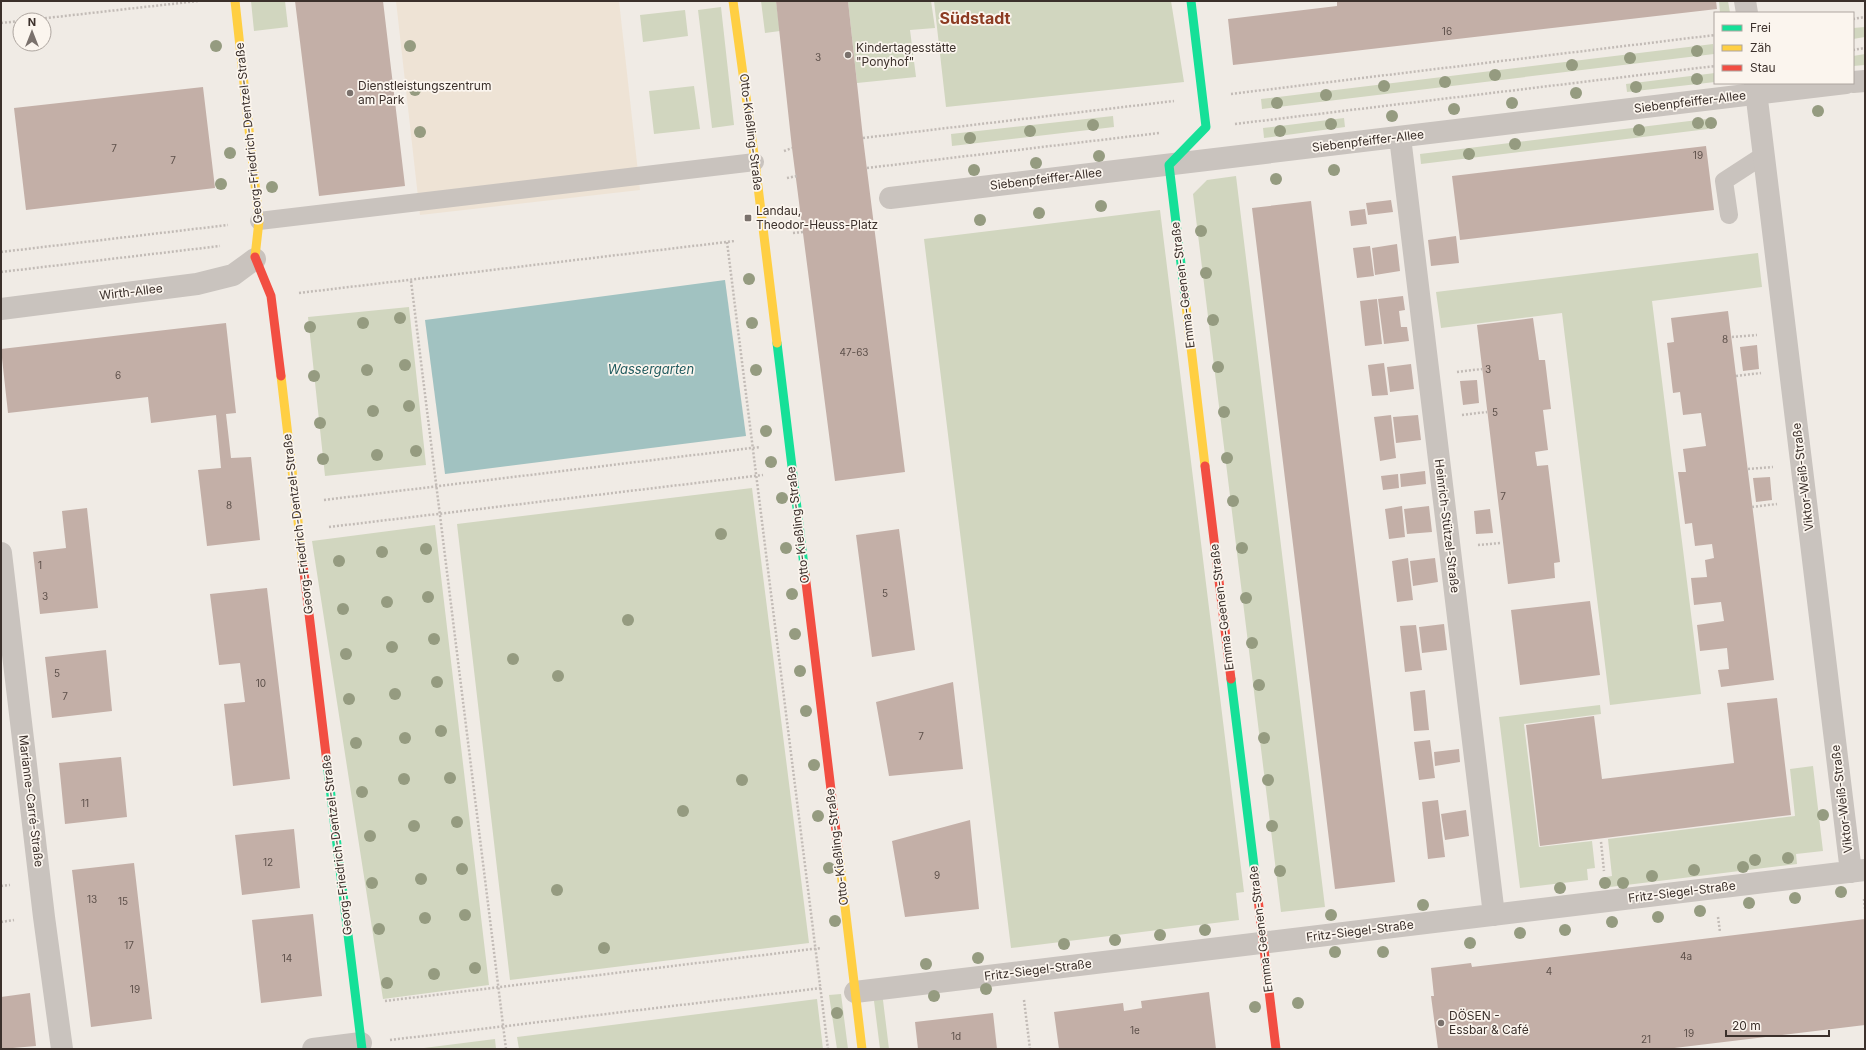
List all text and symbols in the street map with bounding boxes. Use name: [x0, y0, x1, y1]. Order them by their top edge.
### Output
district label: Südstadt: [940, 8, 1011, 28]
north arrow: [12, 12, 52, 52]
legend: [1714, 12, 1854, 84]
text: N: [28, 15, 36, 29]
text: Frei: [1750, 20, 1771, 35]
house number: 16: [1442, 25, 1452, 37]
place label: Kindertagesstätte "Ponyhof": [856, 40, 956, 69]
text: Zäh: [1750, 40, 1771, 55]
street label: Georg-Friedrich-Dentzel-Straße: [232, 42, 265, 224]
marker: Kindertagesstätte "Ponyhof": [843, 50, 853, 60]
house number: 3: [815, 51, 821, 63]
text: Stau: [1750, 60, 1776, 75]
street label: Otto-Kießling-Straße: [737, 72, 766, 191]
place label: Dienstleistungszentrum am Park: [358, 78, 491, 107]
street label: Siebenpfeiffer-Allee: [1633, 87, 1747, 116]
marker: Dienstleistungszentrum am Park: [345, 88, 355, 98]
street label: Siebenpfeiffer-Allee: [1311, 126, 1425, 155]
house number: 7: [111, 142, 117, 154]
house number: 19: [1693, 149, 1703, 161]
house number: 7: [170, 154, 176, 166]
street label: Siebenpfeiffer-Allee: [989, 164, 1103, 193]
place label: Landau, Theodor-Heuss-Platz: [756, 203, 878, 232]
marker: Landau, Theodor-Heuss-Platz: [743, 213, 753, 223]
street label: Emma-Geenen-Straße: [1167, 221, 1198, 349]
street label: Wirth-Allee: [98, 280, 163, 303]
house number: 8: [1722, 333, 1728, 345]
house number: 47-63: [839, 346, 869, 358]
water label: Wassergarten: [608, 361, 694, 377]
house number: 3: [1485, 363, 1491, 375]
house number: 6: [115, 369, 121, 381]
house number: 5: [1492, 406, 1498, 418]
street label: Viktor-Weiß-Straße: [1788, 422, 1817, 532]
street label: Georg-Friedrich-Dentzel-Straße: [279, 433, 316, 615]
street label: Heinrich-Stützel-Straße: [1432, 458, 1463, 594]
street label: Otto-Kießling-Straße: [783, 466, 812, 585]
house number: 7: [1500, 490, 1506, 502]
house number: 8: [226, 499, 232, 511]
street label: Emma-Geenen-Straße: [1206, 543, 1237, 671]
house number: 1: [38, 559, 42, 571]
house number: 5: [882, 587, 888, 599]
house number: 3: [42, 590, 48, 602]
house number: 5: [54, 667, 60, 679]
house number: 10: [256, 677, 266, 689]
house number: 7: [62, 690, 68, 702]
house number: 7: [918, 730, 924, 742]
street label: Marianne-Carré-Straße: [16, 734, 47, 868]
street label: Viktor-Weiß-Straße: [1827, 744, 1856, 854]
street label: Georg-Friedrich-Dentzel-Straße: [318, 754, 355, 936]
street label: Otto-Kießling-Straße: [822, 788, 851, 907]
house number: 11: [81, 797, 89, 809]
house number: 12: [263, 856, 273, 868]
street label: Emma-Geenen-Straße: [1245, 865, 1276, 993]
house number: 9: [934, 869, 940, 881]
street label: Fritz-Siegel-Straße: [1627, 877, 1736, 906]
house number: 13: [87, 893, 97, 905]
house number: 15: [118, 895, 128, 907]
street label: Fritz-Siegel-Straße: [1305, 916, 1414, 945]
house number: 17: [124, 939, 134, 951]
house number: 4a: [1680, 950, 1692, 962]
house number: 14: [282, 952, 292, 964]
street label: Fritz-Siegel-Straße: [983, 955, 1092, 984]
house number: 4: [1546, 965, 1552, 977]
house number: 19: [130, 983, 140, 995]
place label: DÖSEN - Essbar & Café: [1449, 1008, 1529, 1037]
scale bar: [1726, 1012, 1829, 1038]
marker: DÖSEN - Essbar & Café: [1436, 1018, 1446, 1028]
text: 20 m: [1732, 1018, 1761, 1033]
house number: 1e: [1130, 1024, 1140, 1036]
house number: 19: [1684, 1027, 1694, 1039]
house number: 1d: [951, 1030, 961, 1042]
house number: 21: [1641, 1033, 1651, 1045]

